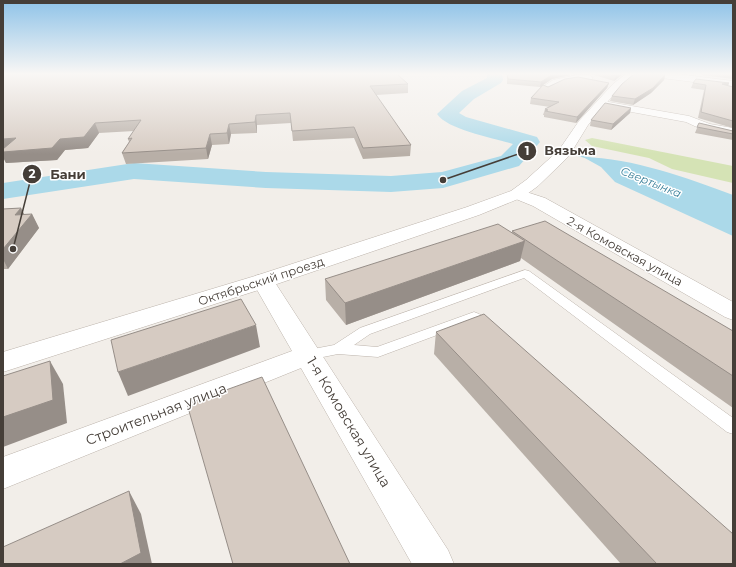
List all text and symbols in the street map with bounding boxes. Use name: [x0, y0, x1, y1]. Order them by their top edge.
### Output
callout: Вязьма: [517, 138, 604, 163]
text: Вязьма: [544, 142, 596, 158]
text: 1: [525, 143, 529, 158]
callout: Бани: [22, 161, 94, 186]
water label: Свертынка: [619, 164, 684, 201]
text: 2: [28, 166, 36, 181]
text: Бани: [50, 166, 86, 182]
street label: 2-я Комовская улица: [564, 213, 686, 289]
street label: Октябрьский проезд: [196, 253, 326, 308]
street label: 1-я Комовская улица: [303, 354, 395, 490]
street label: Строительная улица: [83, 379, 229, 449]

